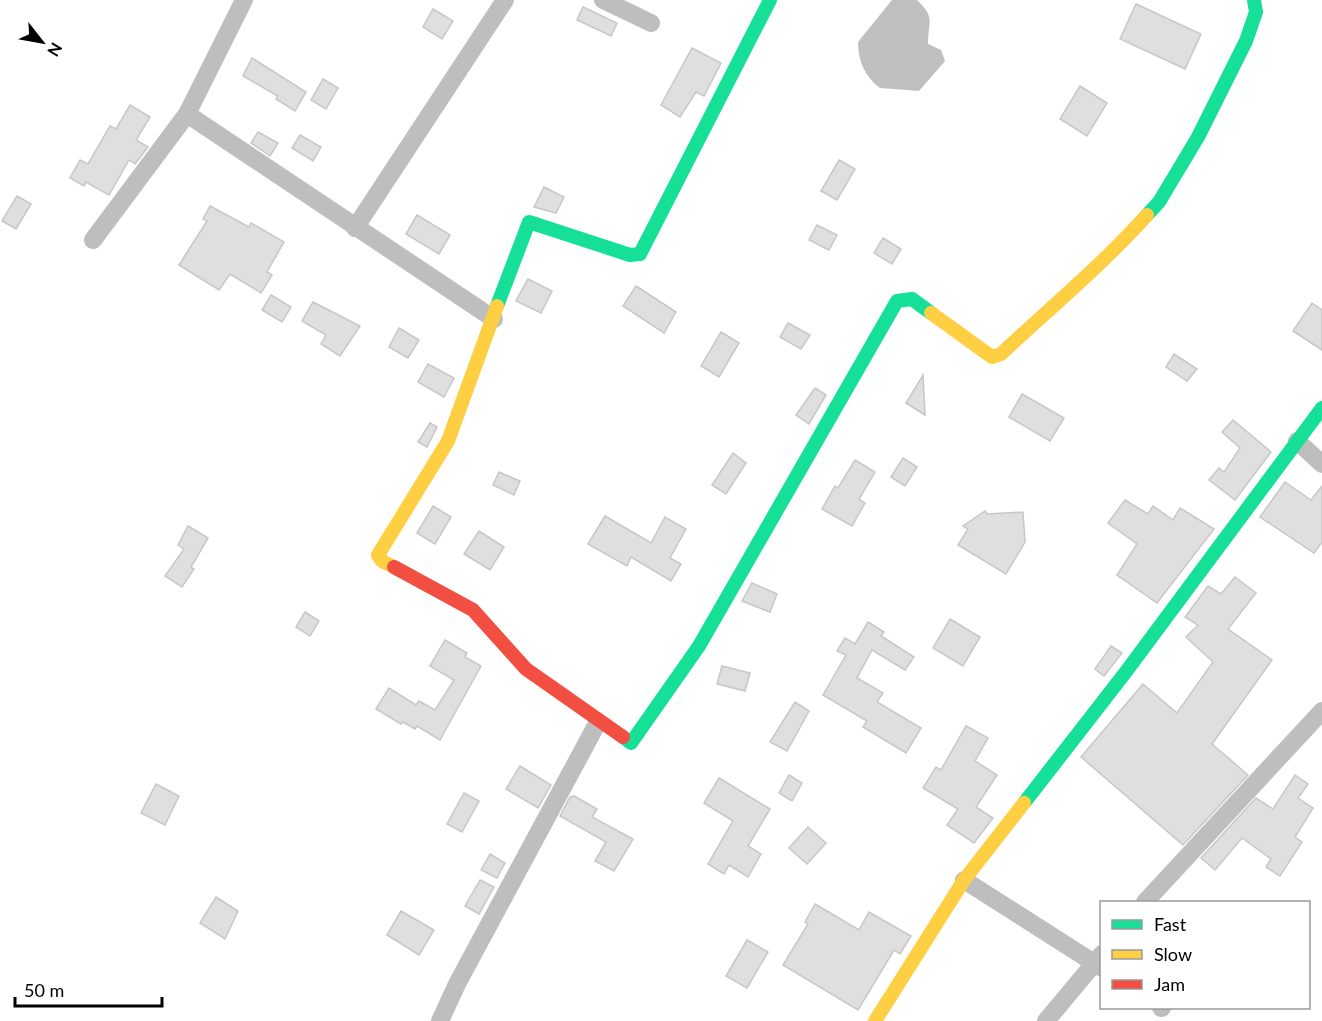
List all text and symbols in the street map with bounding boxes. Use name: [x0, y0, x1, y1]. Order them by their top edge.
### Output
north arrow: [12, 12, 72, 72]
text: N: [44, 40, 67, 60]
legend: [1100, 901, 1310, 1009]
text: Fast: [1154, 913, 1187, 935]
text: Slow: [1154, 943, 1192, 965]
scale bar: [15, 970, 162, 1008]
text: Jam: [1154, 973, 1185, 995]
text: 50 m: [24, 979, 64, 1001]

